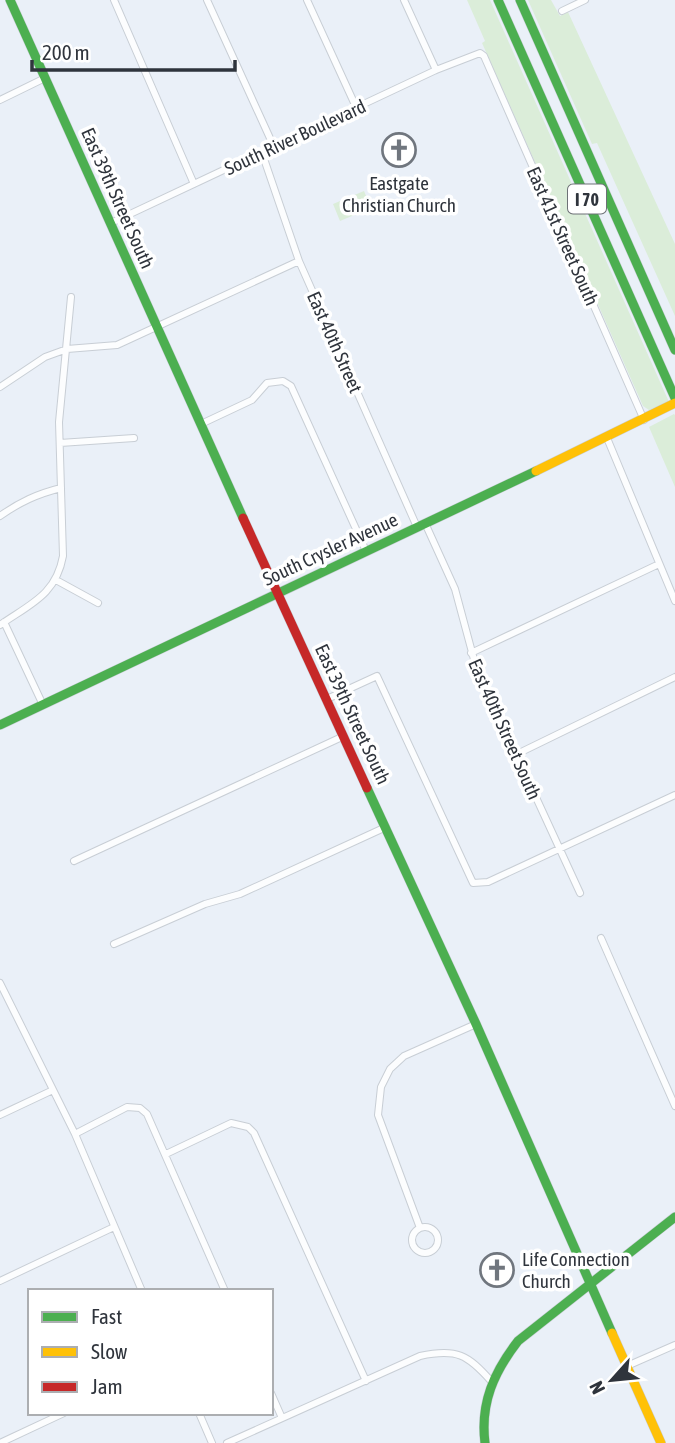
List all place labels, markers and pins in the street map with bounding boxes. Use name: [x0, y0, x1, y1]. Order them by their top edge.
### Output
church icon: Eastgate Christian Church: [380, 131, 418, 169]
place label: Eastgate Christian Church: [342, 172, 456, 216]
place label: Life Connection Church: [522, 1248, 630, 1292]
church icon: Life Connection Church: [478, 1251, 516, 1289]

